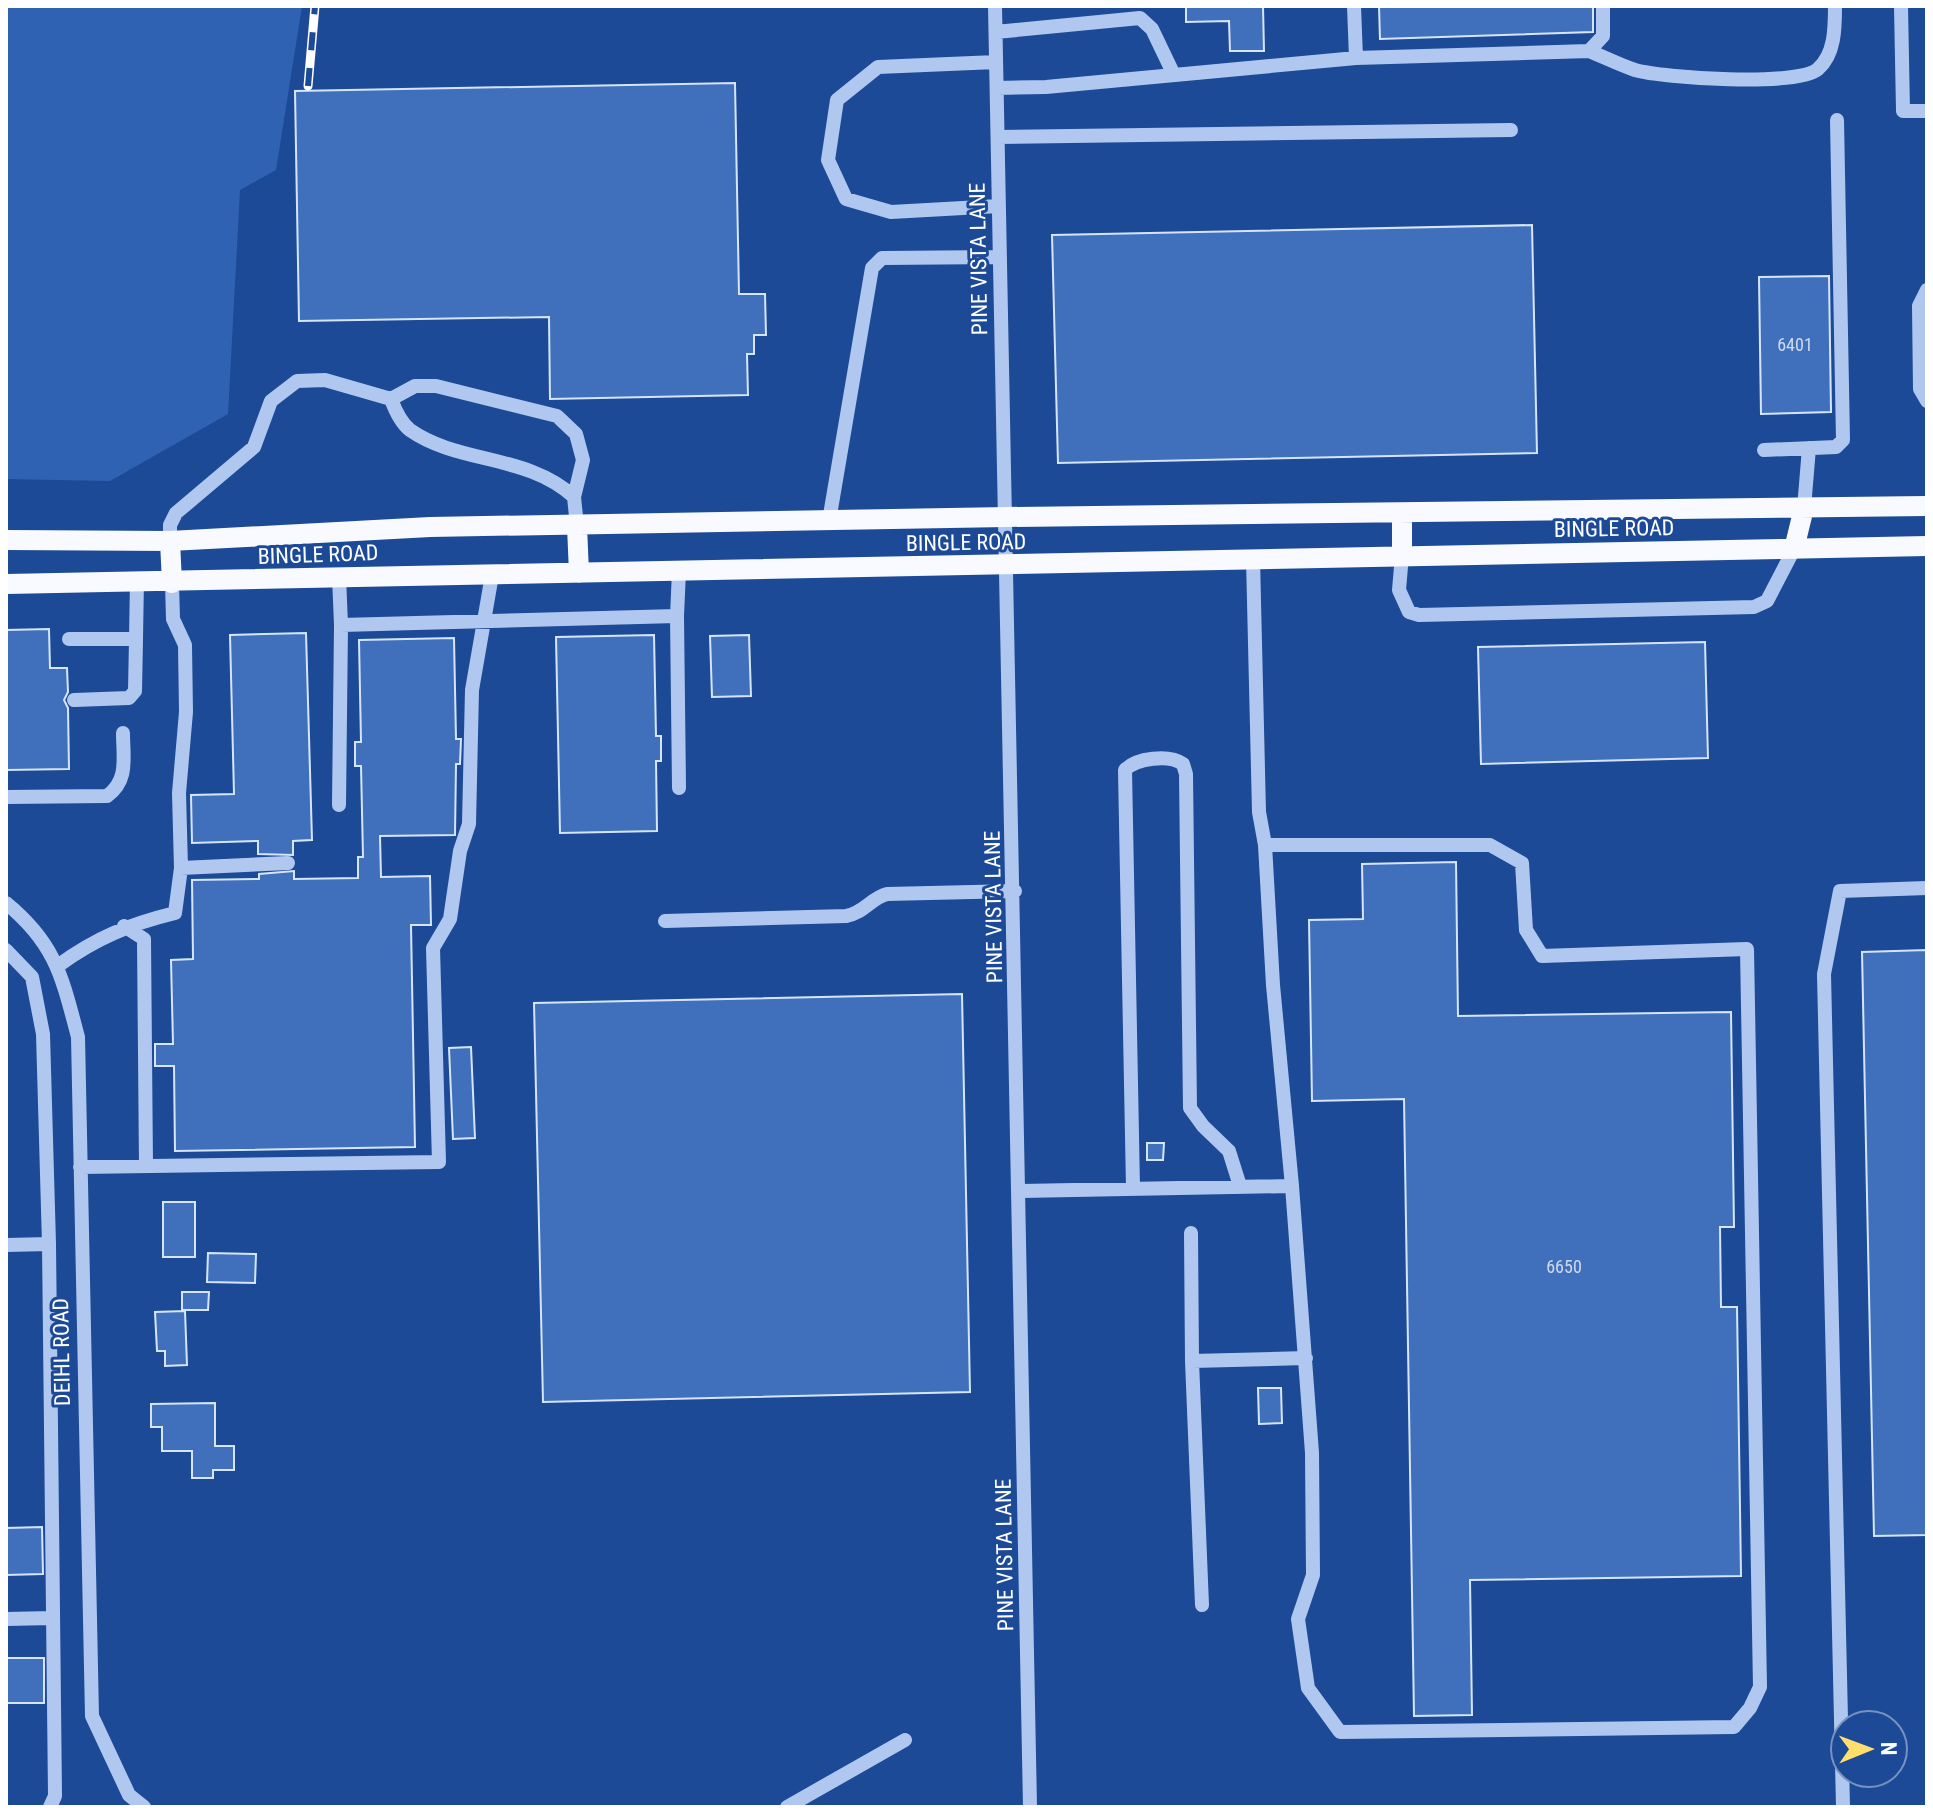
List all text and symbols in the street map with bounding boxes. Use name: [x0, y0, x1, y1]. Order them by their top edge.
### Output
street label: PINE VISTA LANE: [965, 182, 992, 336]
house number: 6401: [1777, 334, 1813, 355]
street label: BINGLE ROAD: [1554, 515, 1674, 542]
street label: BINGLE ROAD: [906, 529, 1026, 556]
street label: BINGLE ROAD: [257, 540, 379, 569]
street label: PINE VISTA LANE: [980, 830, 1007, 984]
house number: 6650: [1546, 1256, 1582, 1277]
street label: DEIHL ROAD: [48, 1298, 75, 1406]
street label: PINE VISTA LANE: [991, 1478, 1018, 1632]
north arrow: [1829, 1709, 1909, 1789]
text: N: [1876, 1742, 1901, 1756]

